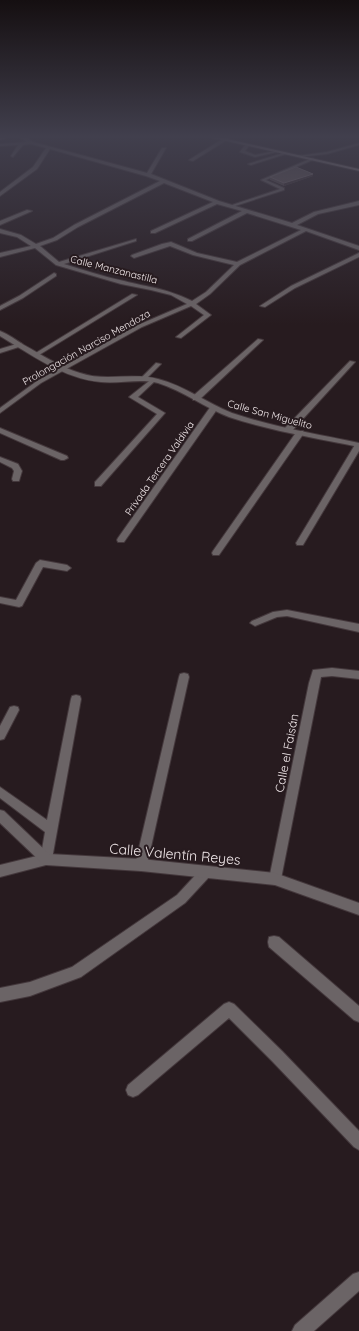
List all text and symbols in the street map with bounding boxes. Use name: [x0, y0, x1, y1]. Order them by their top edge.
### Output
street label: Calle Manzanastilla: [69, 252, 159, 287]
street label: Prolongación Narciso Mendoza: [20, 307, 152, 388]
street label: Calle San Miguelito: [226, 397, 314, 432]
street label: Privada Tercera Valdivia: [122, 419, 197, 518]
street label: Calle el Faisán: [272, 712, 301, 793]
street label: Calle Valentín Reyes: [109, 839, 241, 869]

